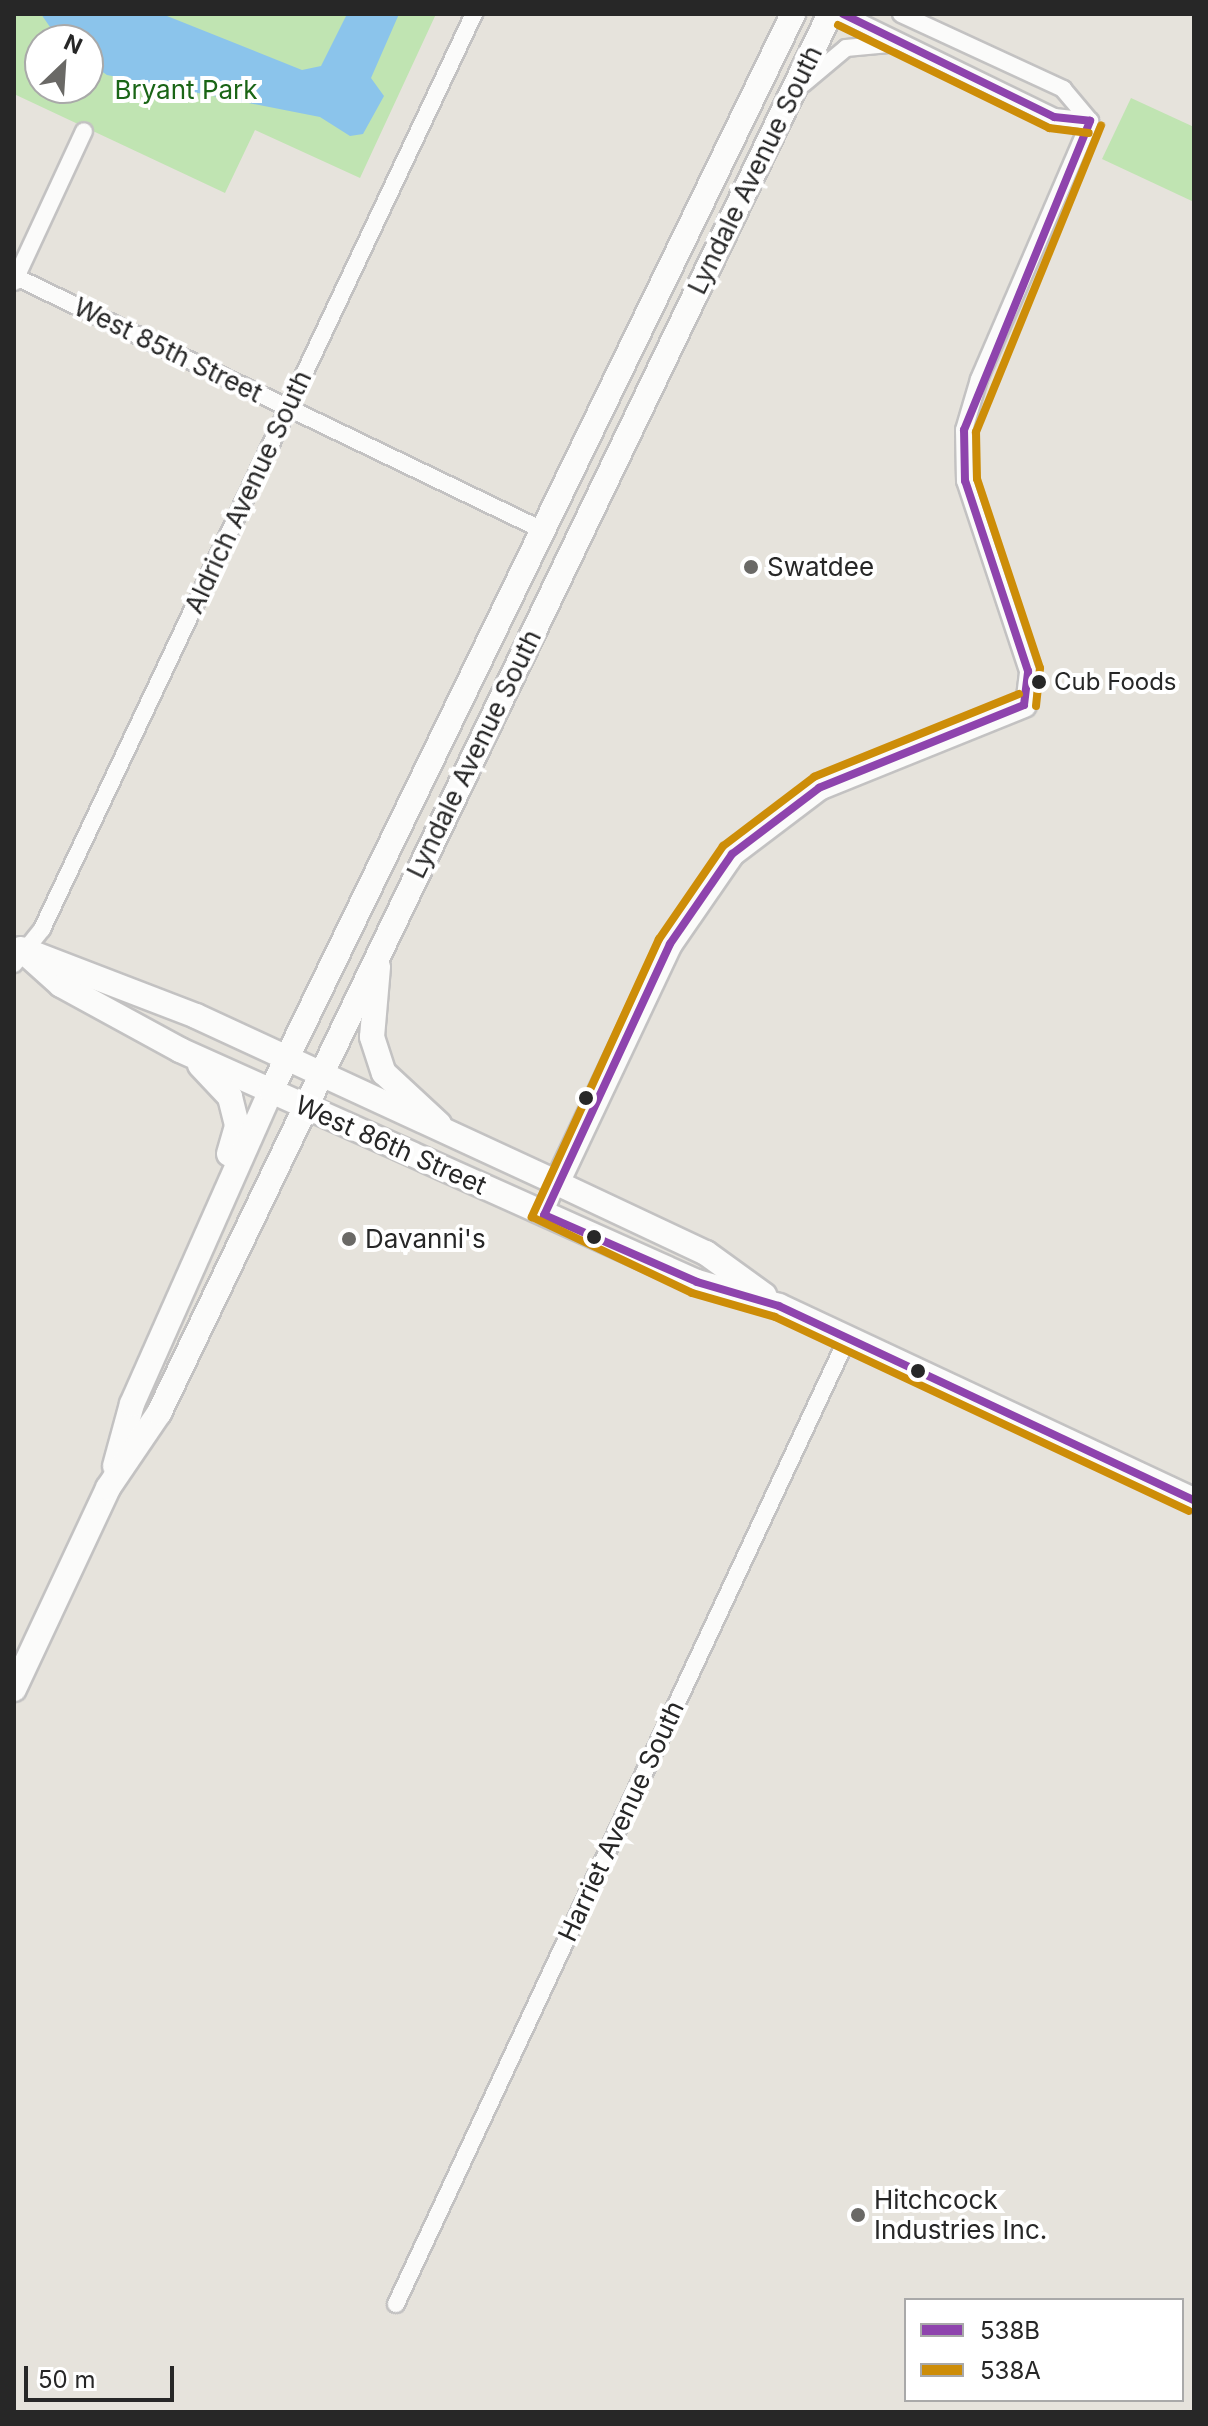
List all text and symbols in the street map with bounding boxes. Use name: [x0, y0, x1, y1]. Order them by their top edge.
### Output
north arrow: [24, 24, 104, 104]
text: N: [60, 29, 86, 59]
street label: Lyndale Avenue South: [681, 41, 829, 299]
park label: Bryant Park: [114, 74, 258, 106]
street label: West 85th Street: [69, 291, 267, 409]
street label: Aldrich Avenue South: [178, 366, 318, 618]
place label: Swatdee: [767, 551, 874, 583]
marker: Swatdee: [742, 558, 760, 576]
street label: Lyndale Avenue South: [400, 625, 548, 883]
place label: Cub Foods: [1054, 668, 1177, 696]
marker: Cub Foods: [1031, 674, 1047, 690]
street label: West 86th Street: [291, 1089, 491, 1201]
unlabelled marker: [578, 1090, 594, 1106]
place label: Davanni's: [365, 1223, 486, 1255]
unlabelled marker: [586, 1229, 602, 1245]
marker: Davanni's: [340, 1230, 358, 1248]
unlabelled marker: [910, 1363, 926, 1379]
street label: Harriet Avenue South: [552, 1696, 690, 1946]
place label: Hitchcock Industries Inc.: [874, 2184, 1047, 2246]
marker: Hitchcock Industries Inc.: [849, 2206, 867, 2224]
legend: [904, 2298, 1184, 2402]
text: 538B: [980, 2316, 1040, 2345]
scale bar: [28, 2350, 178, 2400]
text: 538A: [980, 2356, 1041, 2385]
text: 50 m: [38, 2365, 96, 2394]

